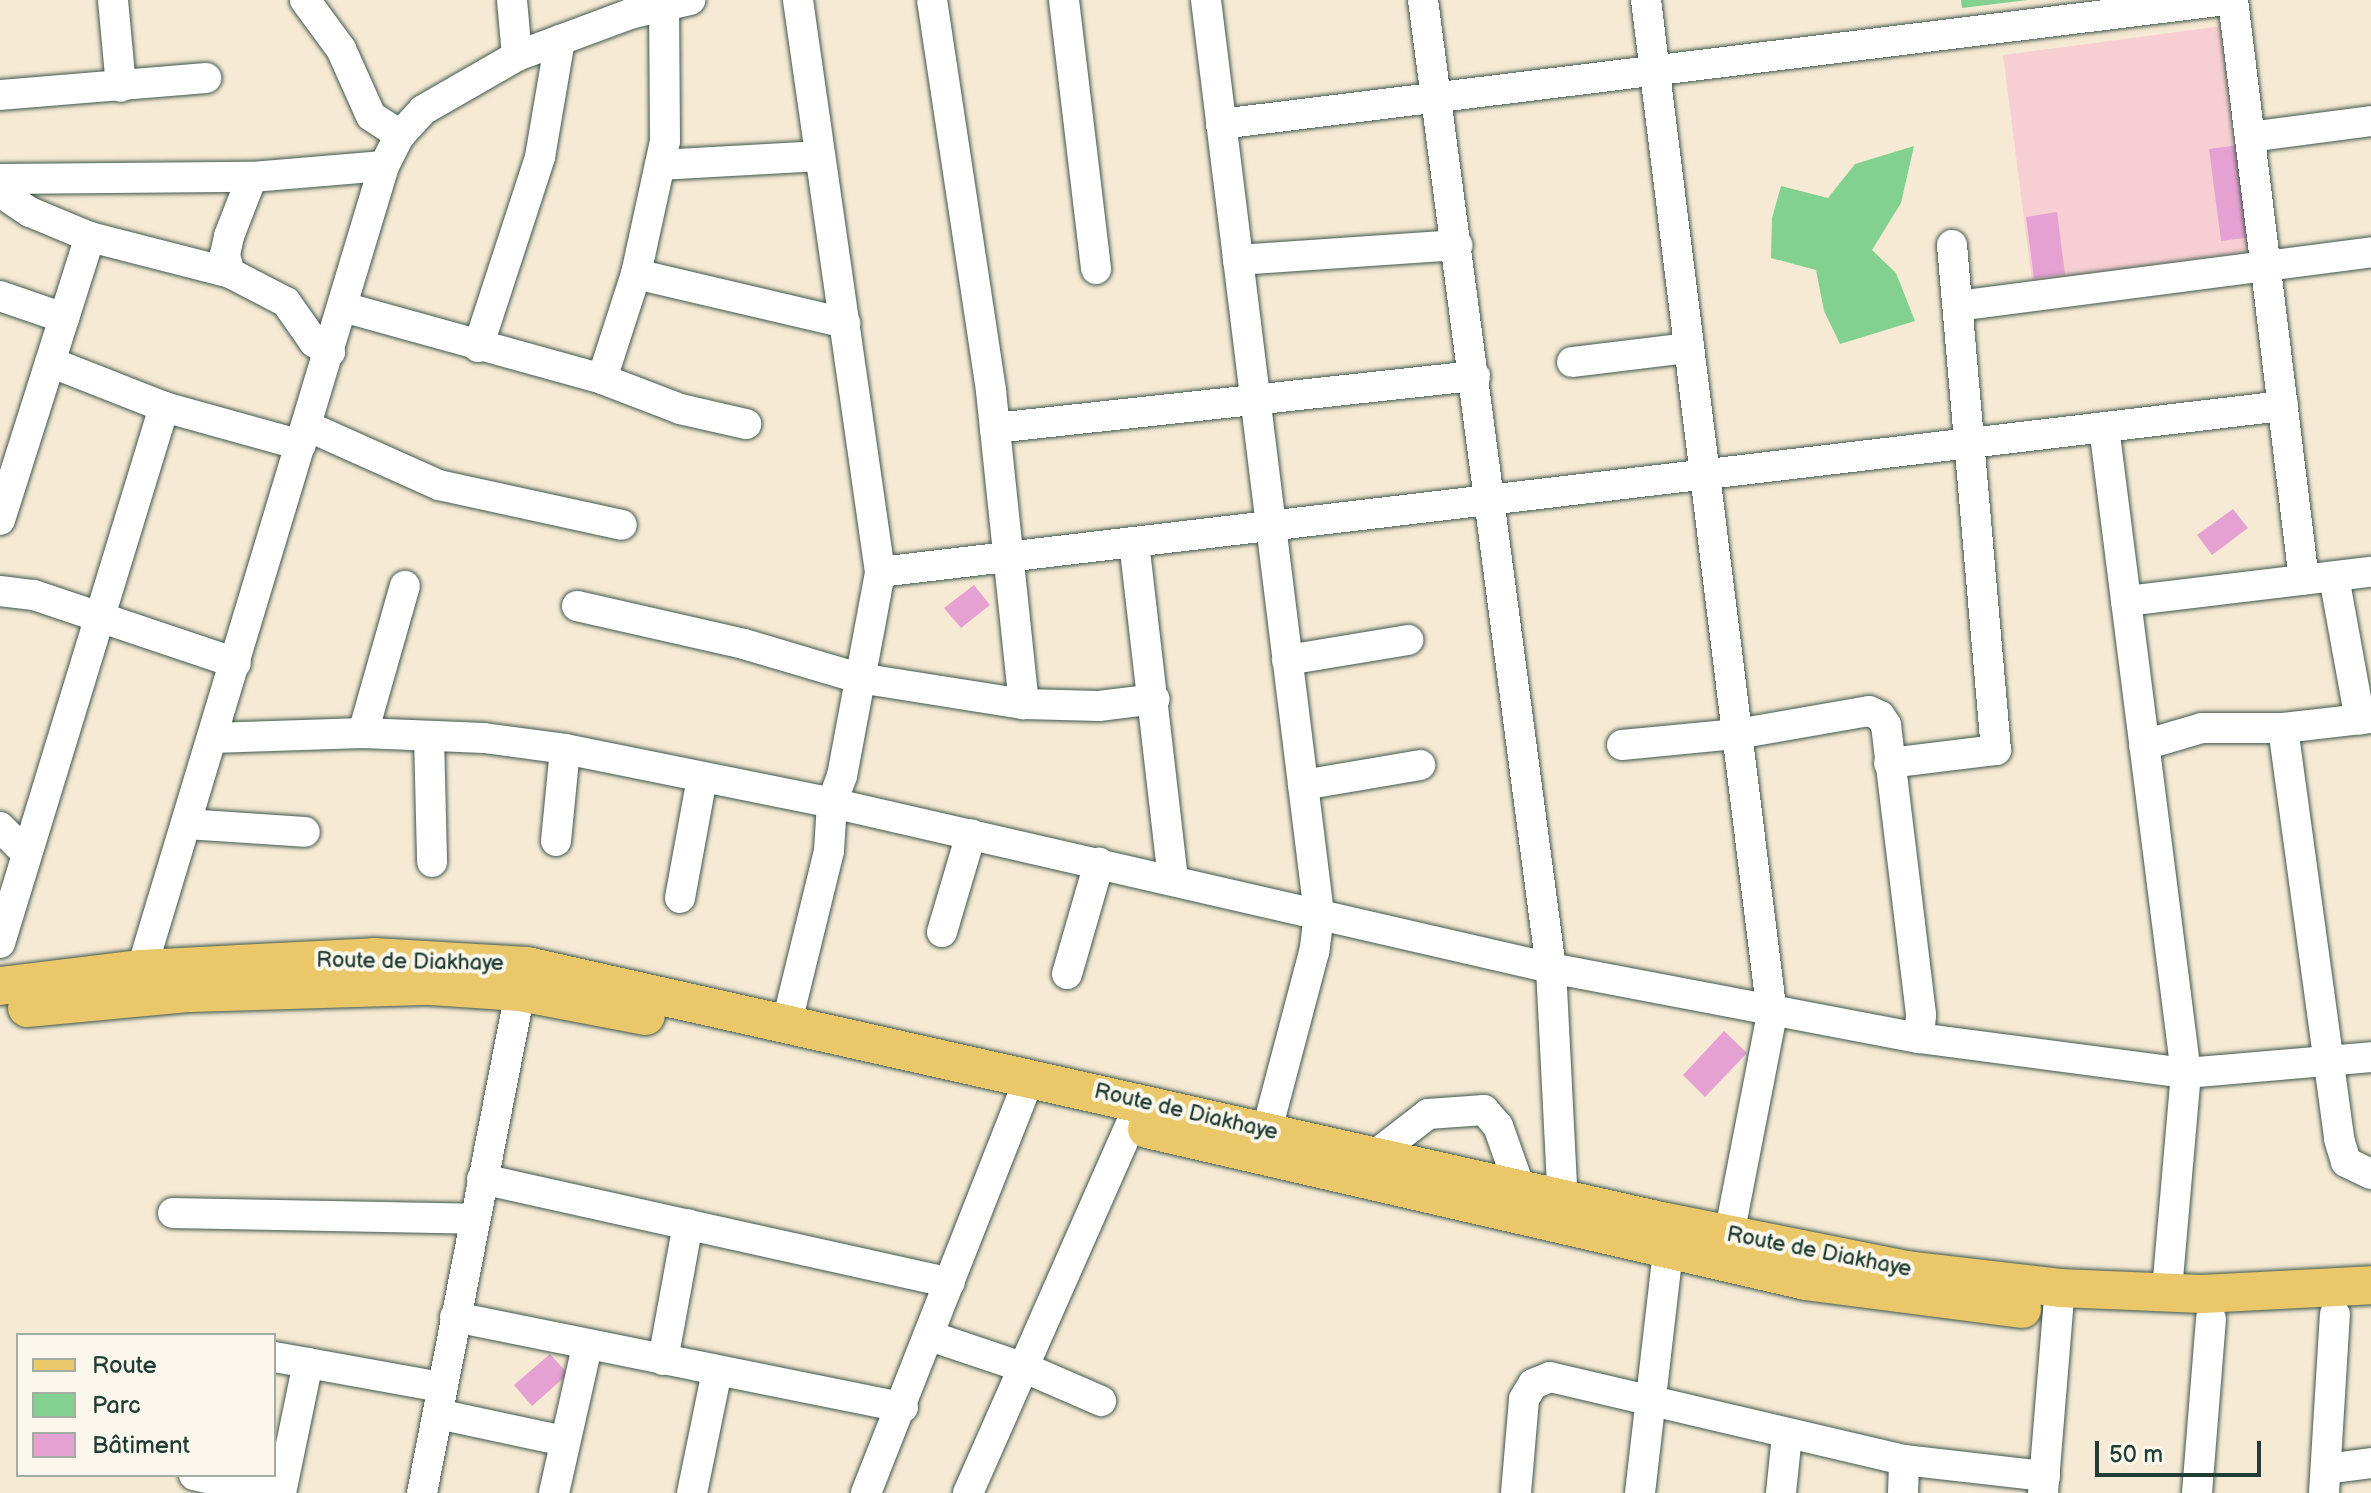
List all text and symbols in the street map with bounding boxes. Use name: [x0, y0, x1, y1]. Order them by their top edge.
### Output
street label: Route de Diakhaye: [316, 947, 504, 977]
street label: Route de Diakhaye: [1092, 1078, 1280, 1146]
street label: Route de Diakhaye: [1724, 1221, 1914, 1283]
legend: [16, 1333, 276, 1477]
text: Route: [92, 1351, 157, 1380]
text: Parc: [92, 1391, 141, 1420]
scale bar: [2099, 1425, 2265, 1475]
text: Bâtiment: [92, 1431, 190, 1460]
text: 50 m: [2109, 1440, 2163, 1469]

